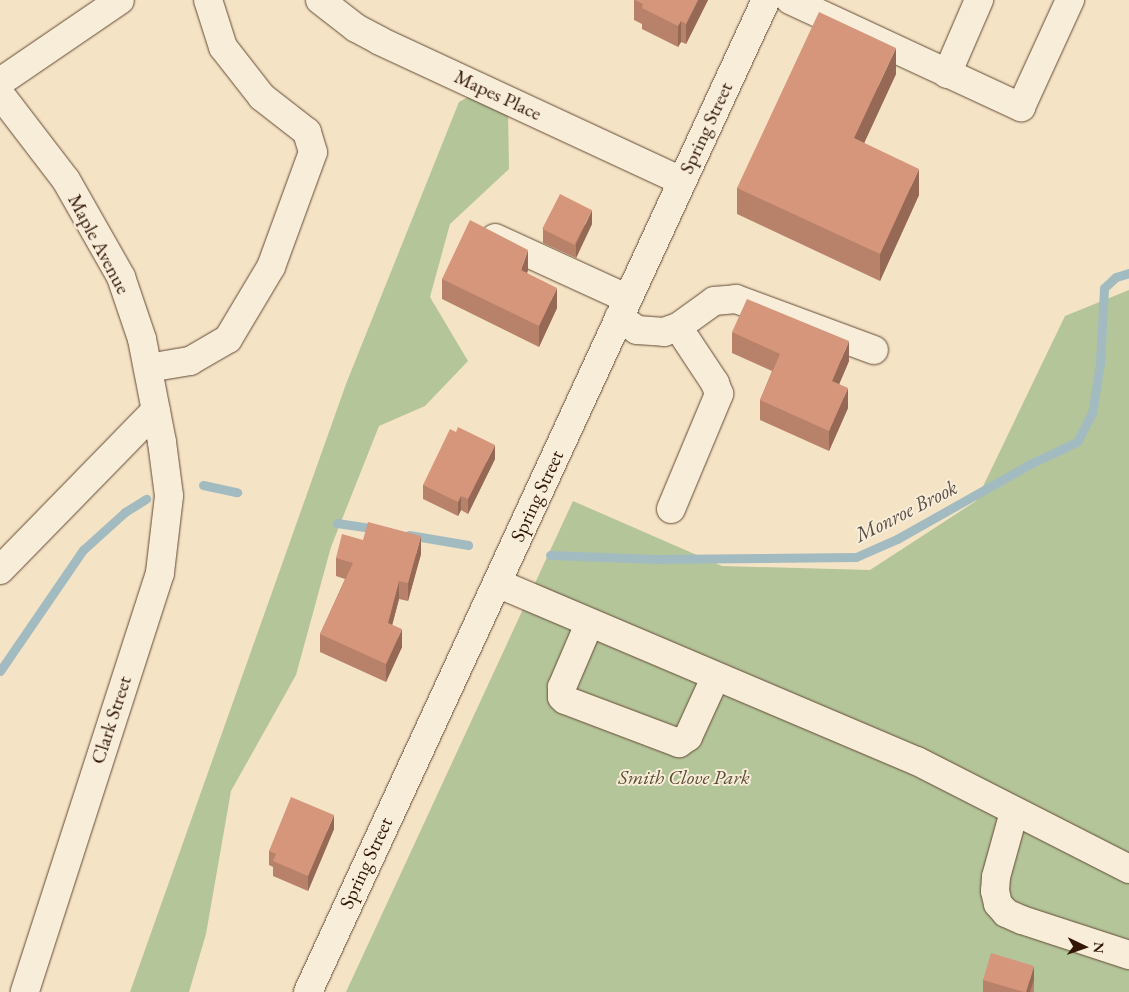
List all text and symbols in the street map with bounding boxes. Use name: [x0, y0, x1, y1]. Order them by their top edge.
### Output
street label: Mapes Place: [451, 64, 545, 126]
street label: Spring Street: [674, 78, 738, 178]
street label: Maple Avenue: [63, 190, 135, 298]
street label: Spring Street: [505, 446, 569, 546]
water label: Monroe Brook: [850, 474, 962, 548]
street label: Clark Street: [86, 673, 136, 767]
park label: Smith Clove Park: [618, 765, 750, 789]
street label: Spring Street: [334, 813, 398, 913]
north arrow: [1059, 922, 1109, 972]
text: N: [1090, 942, 1108, 954]

